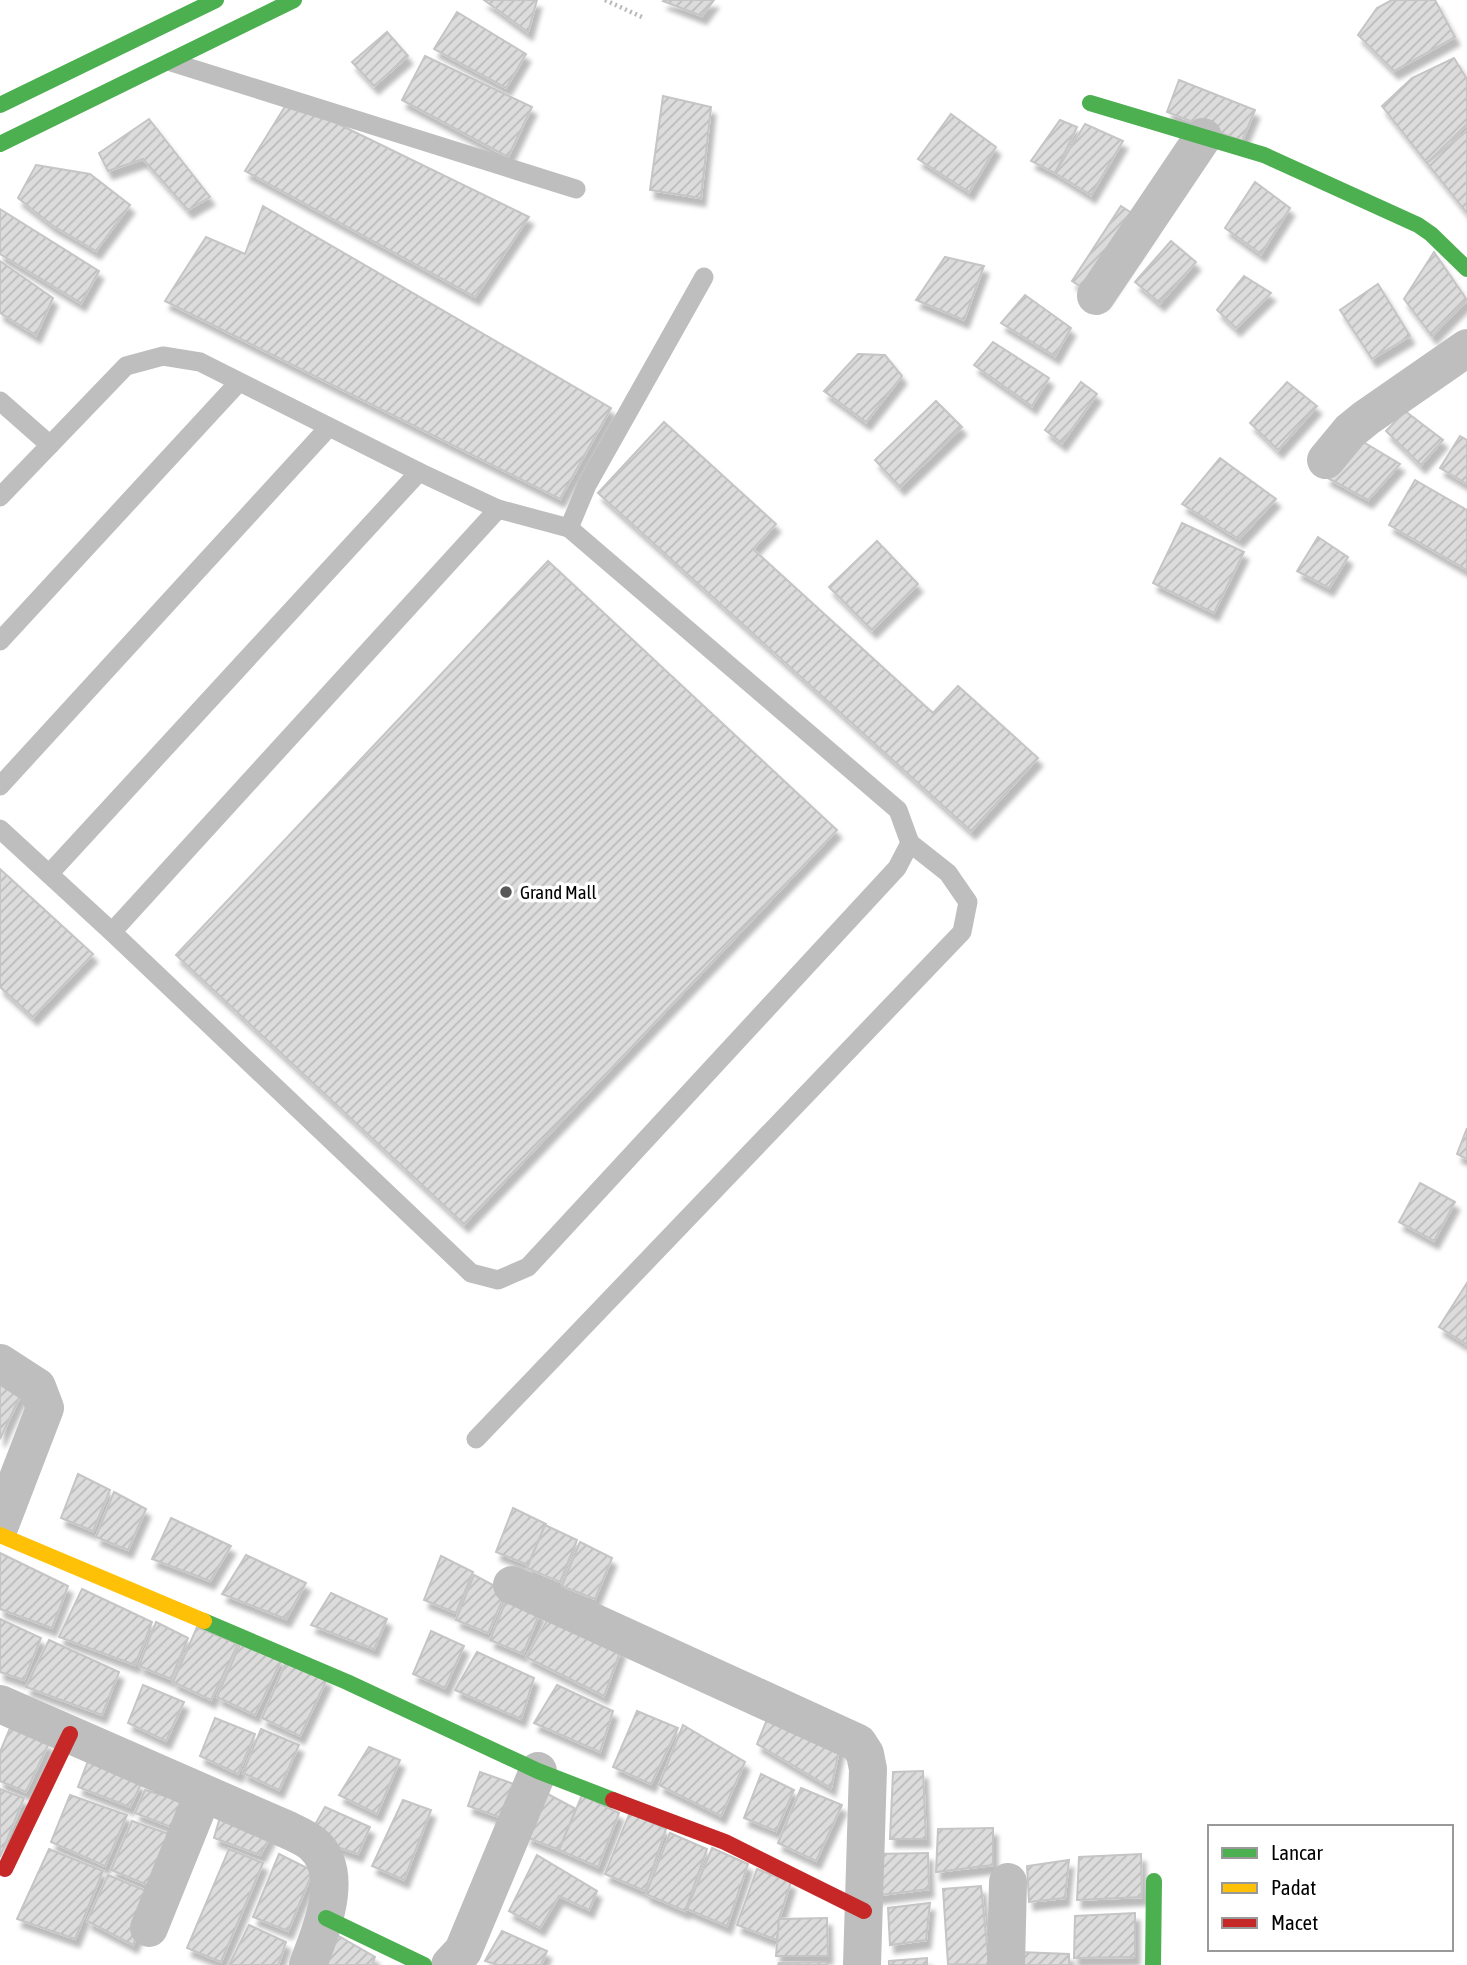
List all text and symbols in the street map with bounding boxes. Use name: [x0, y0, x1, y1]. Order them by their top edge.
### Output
place label: Grand Mall: [520, 881, 597, 903]
marker: Grand Mall: [498, 884, 514, 900]
legend: [1208, 1825, 1453, 1951]
text: Lancar: [1271, 1840, 1324, 1864]
text: Padat: [1271, 1875, 1316, 1899]
text: Macet: [1271, 1910, 1318, 1934]

